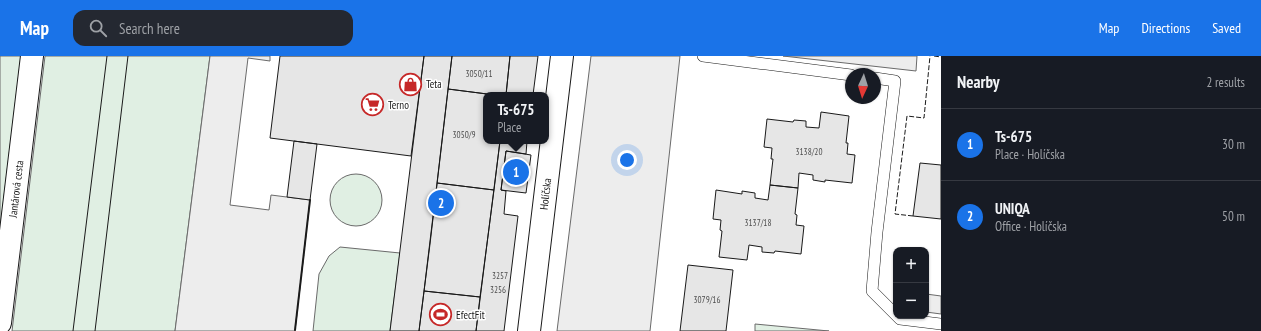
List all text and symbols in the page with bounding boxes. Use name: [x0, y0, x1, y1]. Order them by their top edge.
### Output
search box: [73, 10, 353, 46]
text: Map: [20, 16, 49, 40]
icon: search: [87, 17, 109, 39]
text: Search here: [119, 19, 180, 38]
text: Map: [1099, 19, 1119, 37]
text: Directions: [1141, 19, 1190, 37]
text: Saved: [1212, 19, 1241, 37]
house number: 3050/11: [466, 68, 492, 79]
north arrow: [845, 68, 881, 104]
shop icon: Teta: [398, 71, 424, 97]
text: Nearby: [957, 71, 1000, 93]
text: 2 results: [1206, 74, 1245, 91]
place label: Teta: [426, 77, 442, 91]
supermarket icon: Terno: [359, 92, 385, 118]
popup: [483, 92, 549, 144]
place label: Terno: [388, 98, 409, 112]
text: Ts-675: [497, 100, 535, 119]
text: Place: [497, 119, 521, 136]
text: Ts-675: [995, 127, 1032, 146]
house number: 3050/9: [453, 129, 475, 140]
text: 1: [967, 136, 973, 153]
text: 30 m: [1222, 136, 1245, 153]
house number: 3138/20: [796, 146, 822, 157]
text: Place · Holíčska: [995, 146, 1065, 163]
your location: [617, 150, 637, 170]
pin: 1: [503, 157, 529, 187]
street label: Jantárová cesta: [6, 160, 26, 219]
street label: Holíčska: [537, 177, 554, 211]
pin: 2: [428, 188, 454, 218]
text: UNIQA: [995, 199, 1030, 218]
text: 2: [967, 208, 973, 225]
text: 50 m: [1222, 208, 1245, 225]
house number: 3137/18: [745, 217, 771, 228]
text: Office · Holíčska: [995, 218, 1067, 235]
map controls: [893, 247, 929, 319]
button: +: [893, 247, 929, 283]
house number: 3257: [492, 270, 508, 281]
button: −: [893, 283, 929, 319]
house number: 3256: [490, 284, 506, 295]
house number: 3079/16: [694, 294, 720, 305]
sports icon: EfectFit: [428, 302, 454, 328]
place label: EfectFit: [456, 308, 485, 322]

